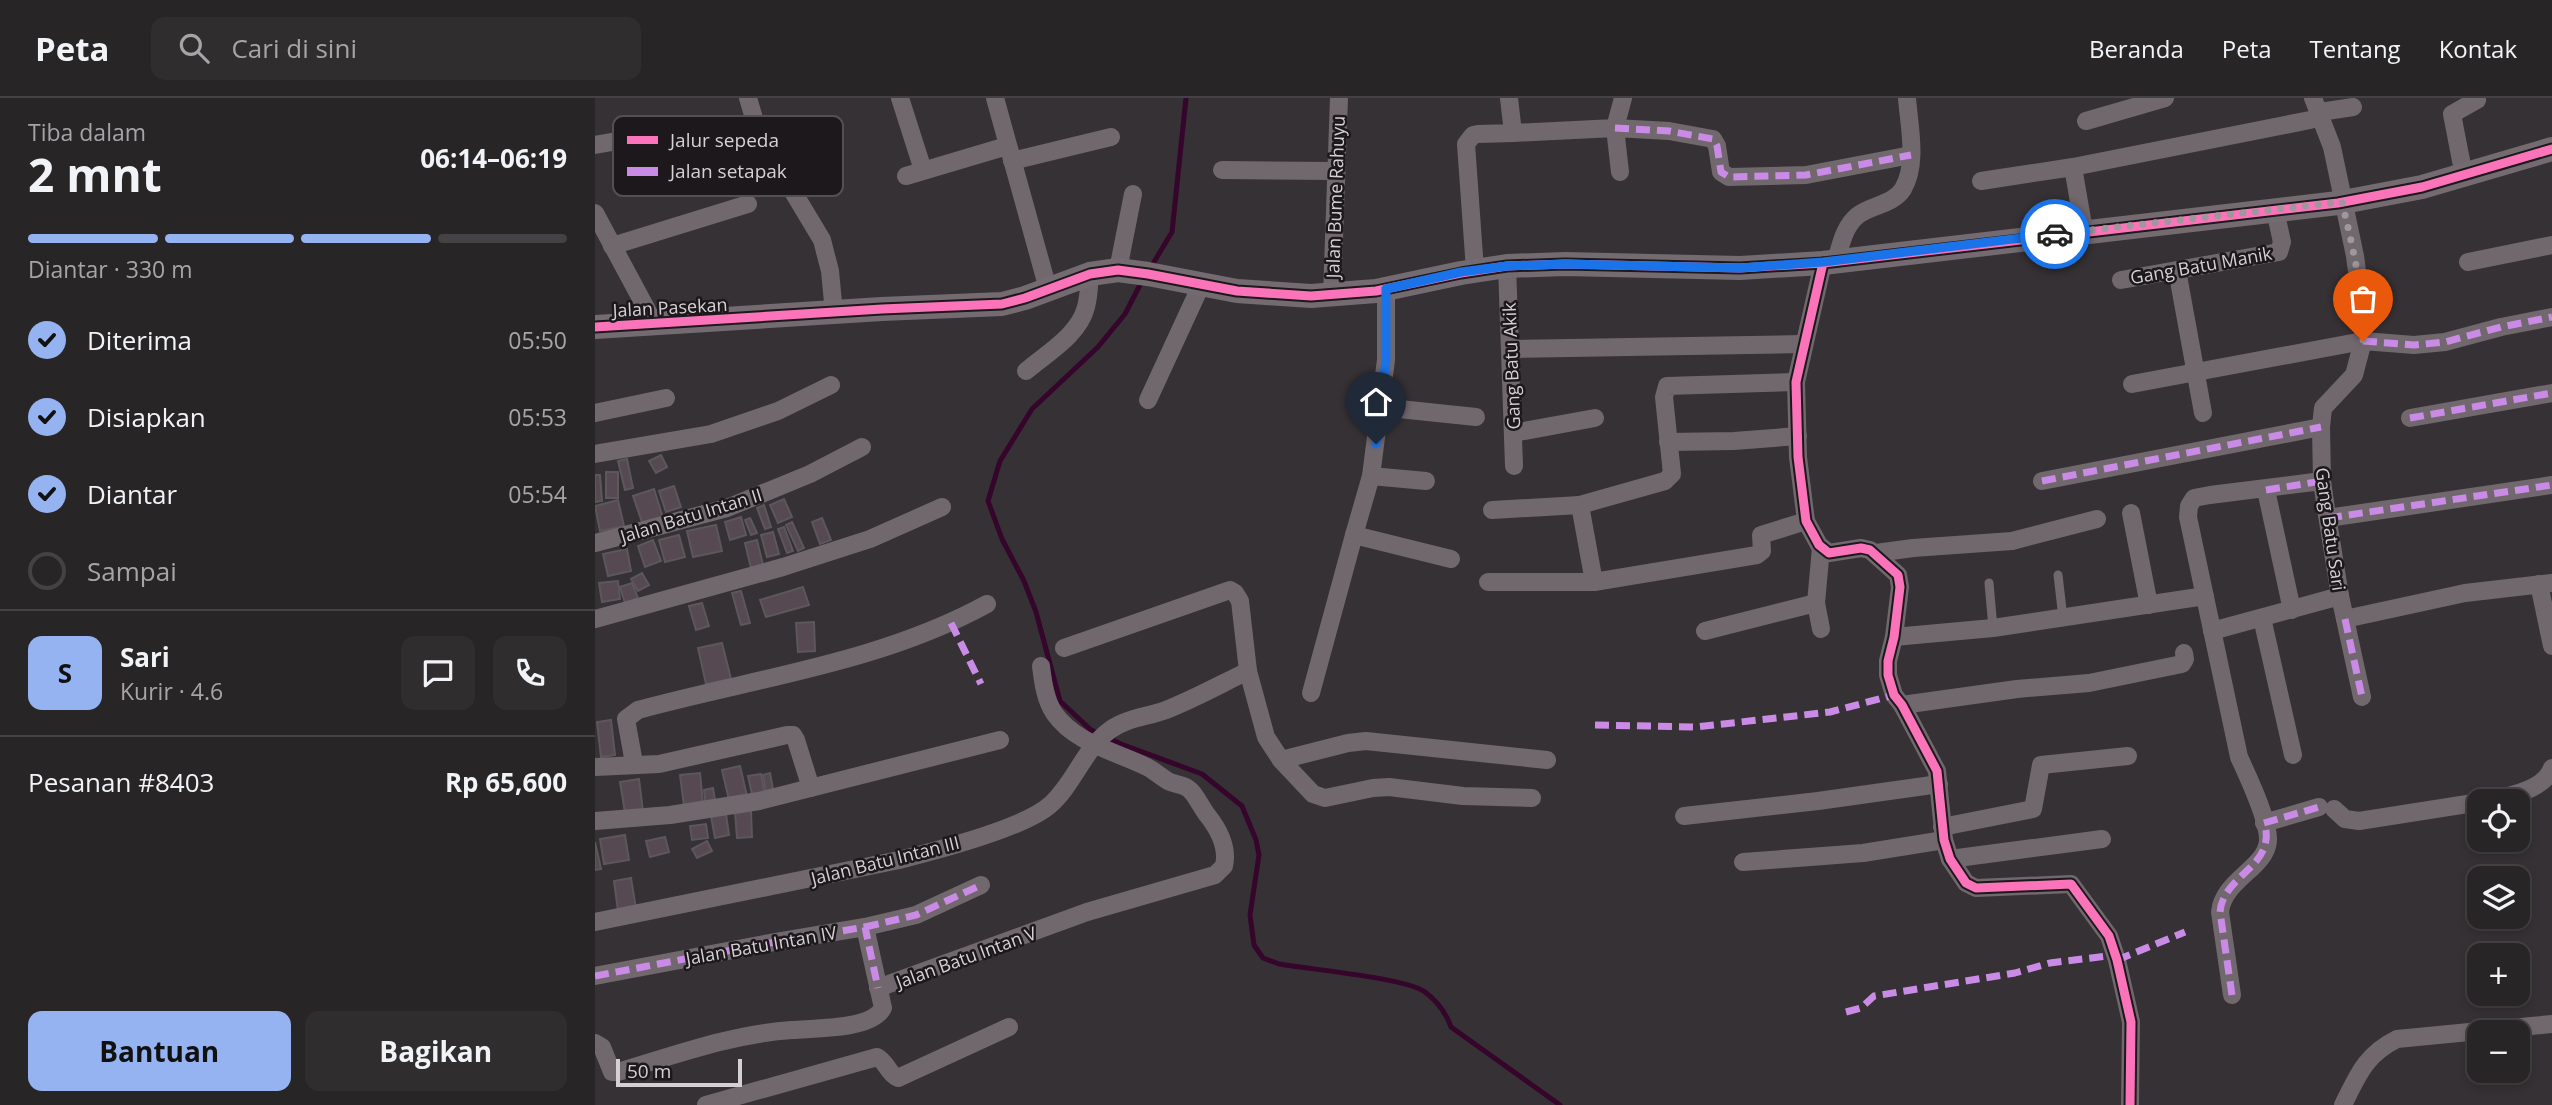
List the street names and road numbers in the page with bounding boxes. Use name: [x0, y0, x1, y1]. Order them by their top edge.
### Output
street label: Jalan Bume Rahuyu: [1320, 115, 1350, 281]
street label: Gang Batu Manik: [2128, 241, 2274, 289]
street label: Jalan Pasekan: [610, 292, 728, 322]
street label: Gang Batu Akik: [1497, 301, 1525, 430]
street label: Gang Batu Sari: [2310, 466, 2352, 592]
street label: Jalan Batu Intan II: [615, 482, 765, 549]
street label: Jalan Batu Intan III: [806, 830, 962, 891]
street label: Jalan Batu Intan IV: [682, 920, 839, 970]
street label: Jalan Batu Intan V: [891, 920, 1040, 994]

